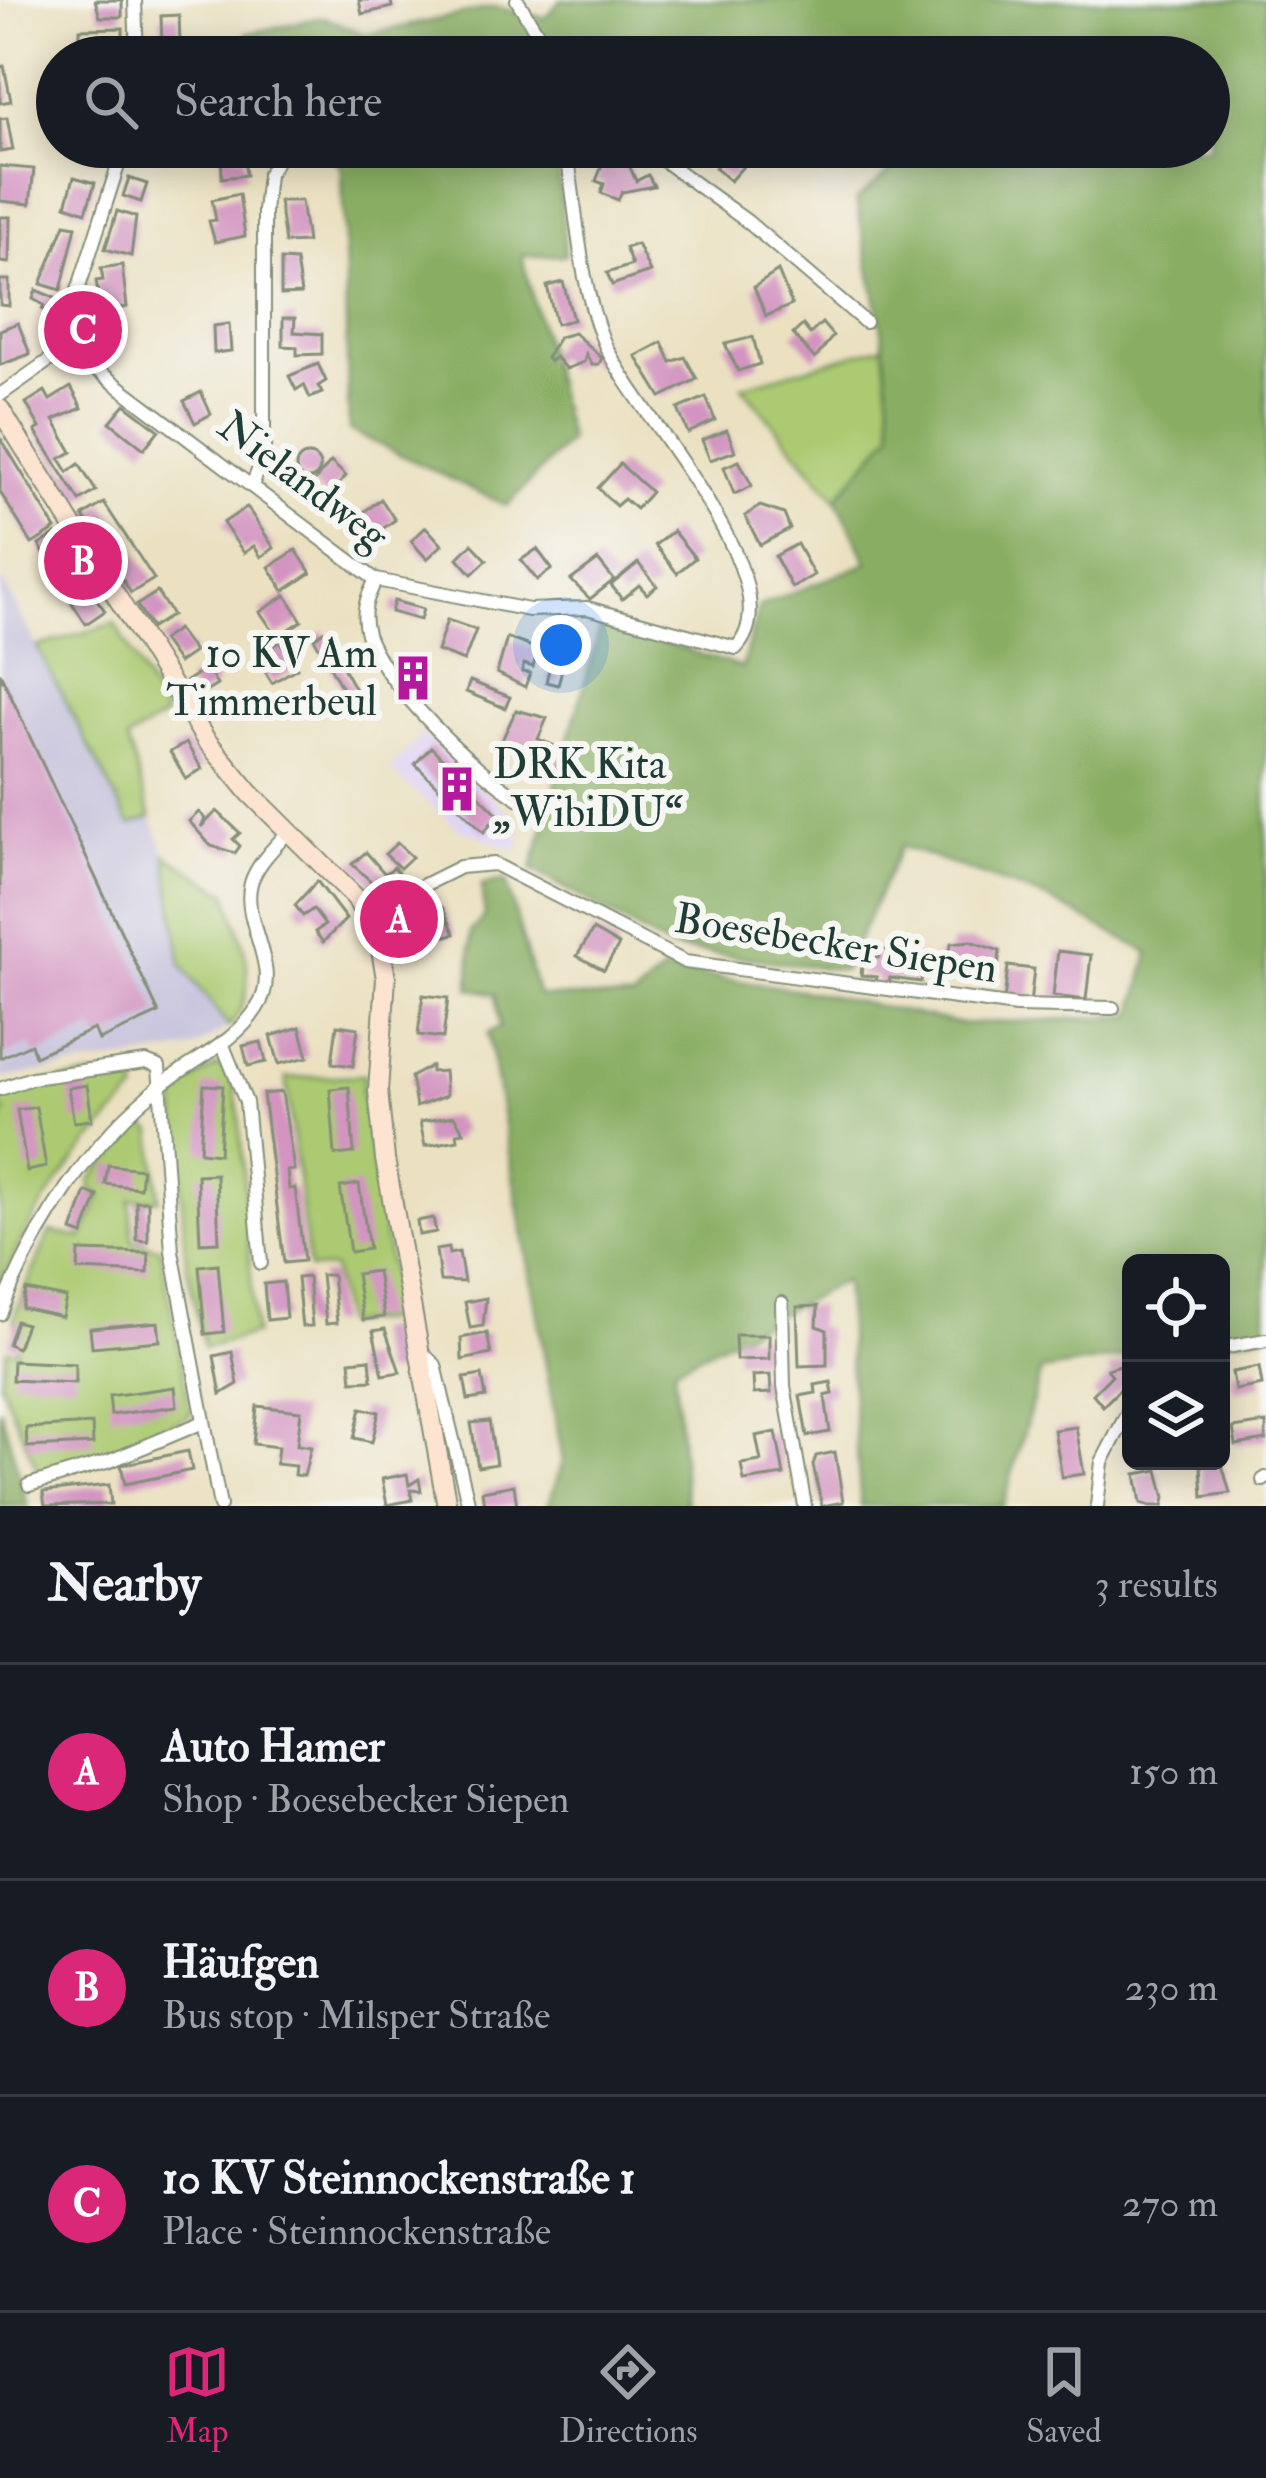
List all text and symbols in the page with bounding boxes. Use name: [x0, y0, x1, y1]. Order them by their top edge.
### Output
search box: [36, 36, 1230, 168]
icon: search: [78, 69, 144, 135]
text: Search here: [174, 74, 382, 130]
pin: C: [44, 285, 122, 375]
street label: Nielandweg: [208, 400, 399, 563]
pin: B: [44, 516, 122, 606]
your location: [531, 615, 591, 675]
place label: 10 KV Am Timmerbeul: [166, 628, 377, 728]
building icon: 10 KV Am Timmerbeul: [388, 653, 438, 703]
place label: DRK Kita „WibiDU“: [492, 739, 683, 839]
building icon: DRK Kita „WibiDU“: [432, 764, 482, 814]
pin: A: [360, 874, 438, 964]
street label: Boesebecker Siepen: [671, 893, 1001, 995]
map controls: [1122, 1254, 1230, 1470]
button: locate: [1122, 1254, 1230, 1362]
button: layers: [1122, 1362, 1230, 1470]
text: Nearby: [48, 1552, 201, 1616]
text: 3 results: [1095, 1560, 1218, 1609]
text: Auto Hamer: [162, 1719, 385, 1775]
text: A: [75, 1747, 99, 1796]
text: 150 m: [1129, 1747, 1218, 1796]
text: Shop · Boesebecker Siepen: [162, 1775, 569, 1824]
text: Häufgen: [162, 1935, 319, 1991]
text: B: [74, 1963, 100, 2012]
text: 230 m: [1125, 1963, 1218, 2012]
text: Bus stop · Milsper Straße: [162, 1991, 550, 2040]
text: 10 KV Steinnockenstraße 1: [162, 2151, 635, 2207]
text: C: [73, 2179, 101, 2228]
text: 270 m: [1122, 2179, 1218, 2228]
text: Place · Steinnockenstraße: [162, 2207, 551, 2256]
tab: Map: [164, 2339, 230, 2452]
tab: Directions: [559, 2339, 698, 2452]
tab: Saved: [1026, 2339, 1102, 2452]

